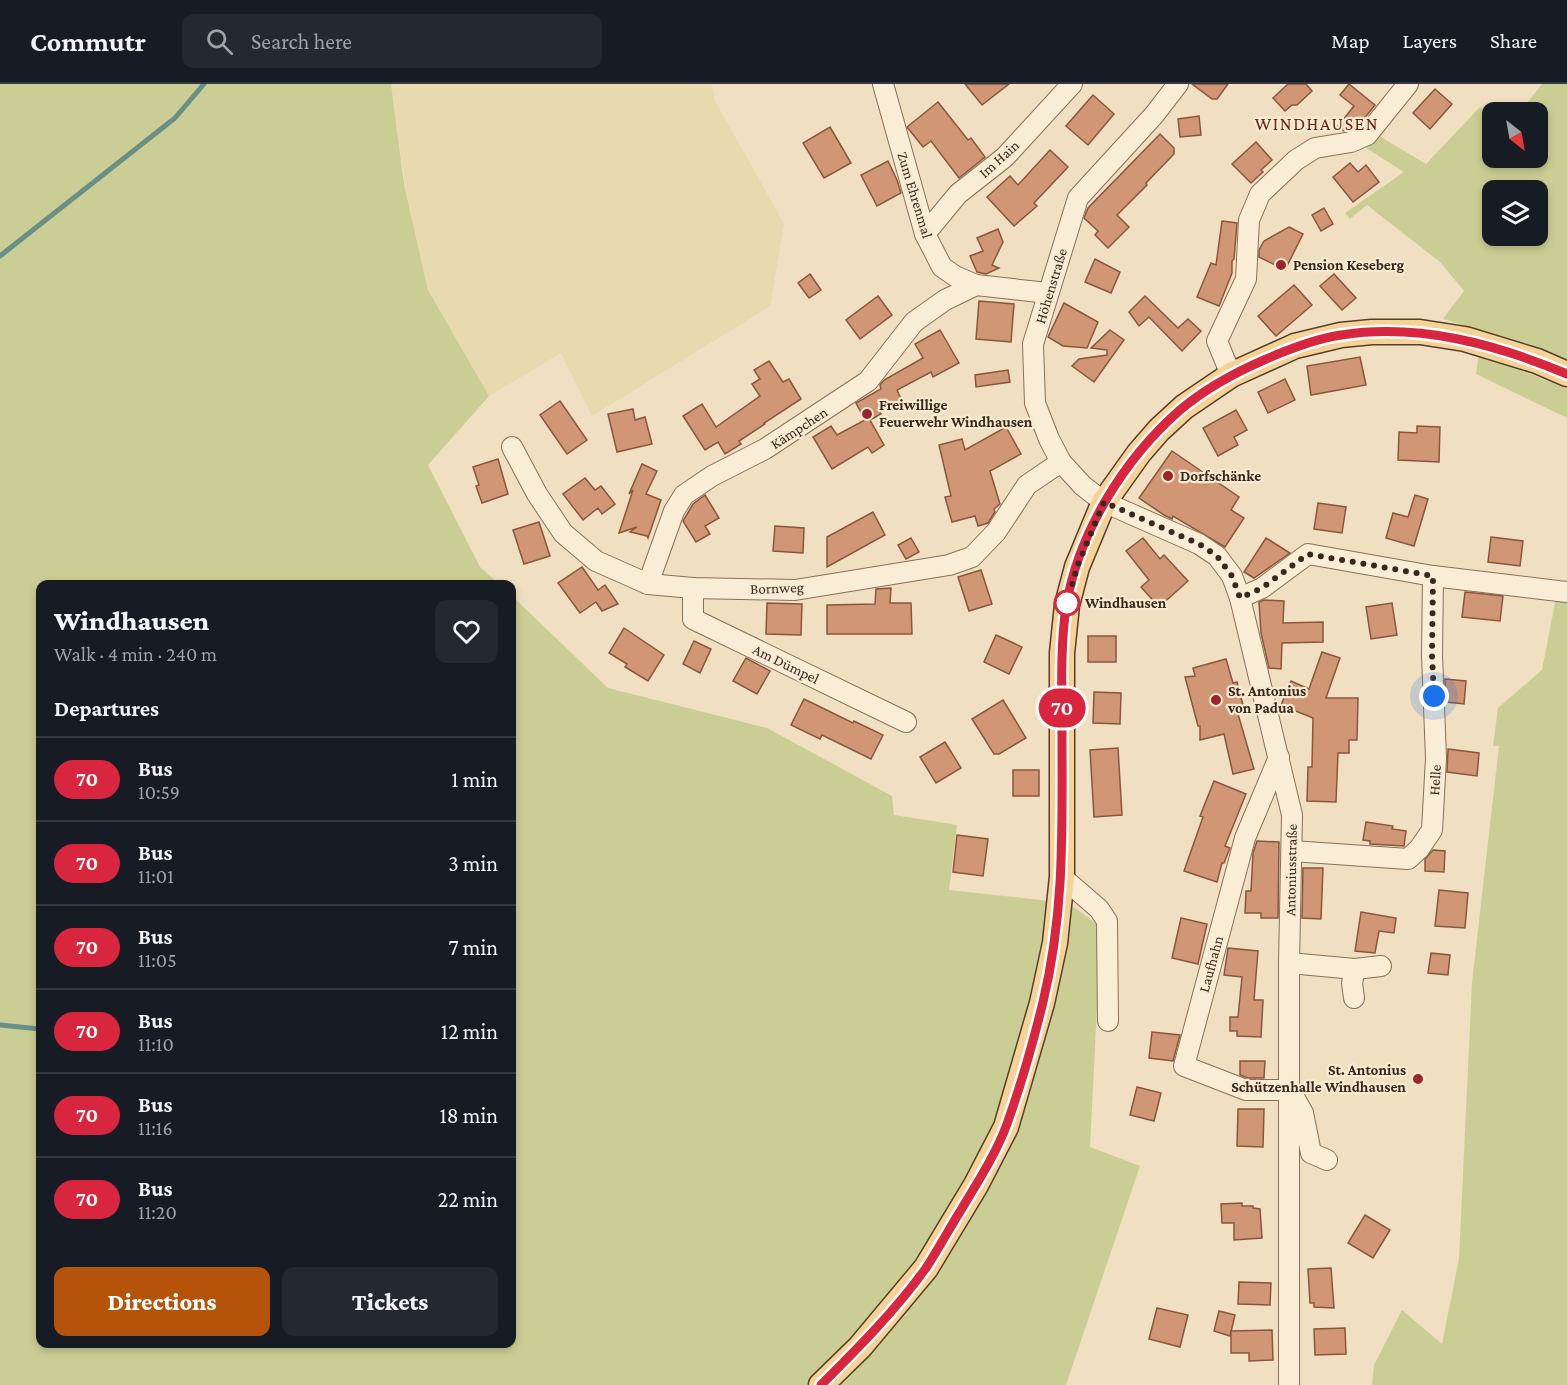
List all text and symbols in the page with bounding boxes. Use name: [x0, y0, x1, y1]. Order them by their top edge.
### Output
search box: [182, 14, 602, 68]
icon: search: [203, 25, 236, 58]
text: Commutr: [30, 26, 146, 57]
text: Search here: [251, 29, 352, 54]
text: Map: [1331, 29, 1370, 53]
text: Layers: [1403, 29, 1457, 53]
text: Share: [1490, 29, 1537, 53]
north arrow: [1482, 102, 1548, 168]
map controls: [1482, 102, 1548, 246]
district label: WINDHAUSEN: [1255, 114, 1379, 134]
street label: Im Hain: [976, 137, 1022, 181]
street label: Zum Ehrenmal: [894, 150, 936, 240]
button: layers: [1482, 180, 1548, 246]
street label: Höhenstraße: [1032, 246, 1070, 326]
place label: Pension Keseberg: [1293, 257, 1405, 273]
marker: Pension Keseberg: [1274, 258, 1288, 272]
place label: Freiwillige Feuerwehr Windhausen: [879, 397, 1033, 430]
street label: Kämpchen: [768, 404, 831, 453]
marker: Freiwillige Feuerwehr Windhausen: [860, 407, 874, 421]
place label: Dorfschänke: [1180, 468, 1261, 484]
marker: Dorfschänke: [1161, 469, 1175, 483]
street label: Bornweg: [750, 579, 804, 598]
marker: Windhausen: [1054, 590, 1080, 616]
place label: Windhausen: [1084, 595, 1167, 611]
button: heart: [435, 600, 498, 663]
text: Windhausen: [54, 605, 209, 636]
street label: Am Dümpel: [750, 641, 822, 688]
text: Walk · 4 min · 240 m: [54, 643, 217, 665]
your location: [1419, 681, 1449, 711]
place label: St. Antonius von Padua: [1227, 683, 1306, 716]
line badge: 70: [1035, 688, 1089, 728]
marker: St. Antonius von Padua: [1209, 693, 1223, 707]
text: Departures: [54, 696, 159, 721]
text: 70: [1051, 696, 1073, 720]
text: Bus: [138, 756, 172, 781]
street label: Helle: [1426, 764, 1444, 796]
text: 70: [76, 767, 98, 791]
text: 1 min: [451, 767, 498, 792]
text: 10:59: [138, 781, 180, 803]
street label: Antoniusstraße: [1282, 823, 1300, 916]
text: Bus: [138, 840, 172, 865]
text: 70: [76, 851, 98, 875]
text: 3 min: [448, 851, 498, 876]
text: 11:01: [138, 865, 174, 887]
text: Bus: [138, 924, 172, 949]
street label: Laufhahn: [1196, 934, 1226, 994]
text: 70: [76, 935, 98, 959]
text: 7 min: [448, 935, 498, 960]
text: 11:05: [138, 949, 177, 971]
text: Bus: [138, 1008, 172, 1033]
text: 70: [76, 1019, 98, 1043]
text: 12 min: [441, 1019, 498, 1044]
text: 11:10: [138, 1033, 174, 1055]
place label: St. Antonius Schützenhalle Windhausen: [1231, 1062, 1406, 1095]
marker: St. Antonius Schützenhalle Windhausen: [1411, 1072, 1425, 1086]
text: Bus: [138, 1092, 172, 1117]
text: 70: [76, 1103, 98, 1127]
text: 18 min: [439, 1103, 498, 1128]
text: 11:16: [138, 1117, 173, 1139]
text: Bus: [138, 1176, 172, 1201]
text: 70: [76, 1187, 98, 1211]
text: 22 min: [438, 1187, 498, 1212]
text: 11:20: [138, 1201, 177, 1223]
button: Directions: [54, 1267, 270, 1336]
button: Tickets: [282, 1267, 498, 1336]

